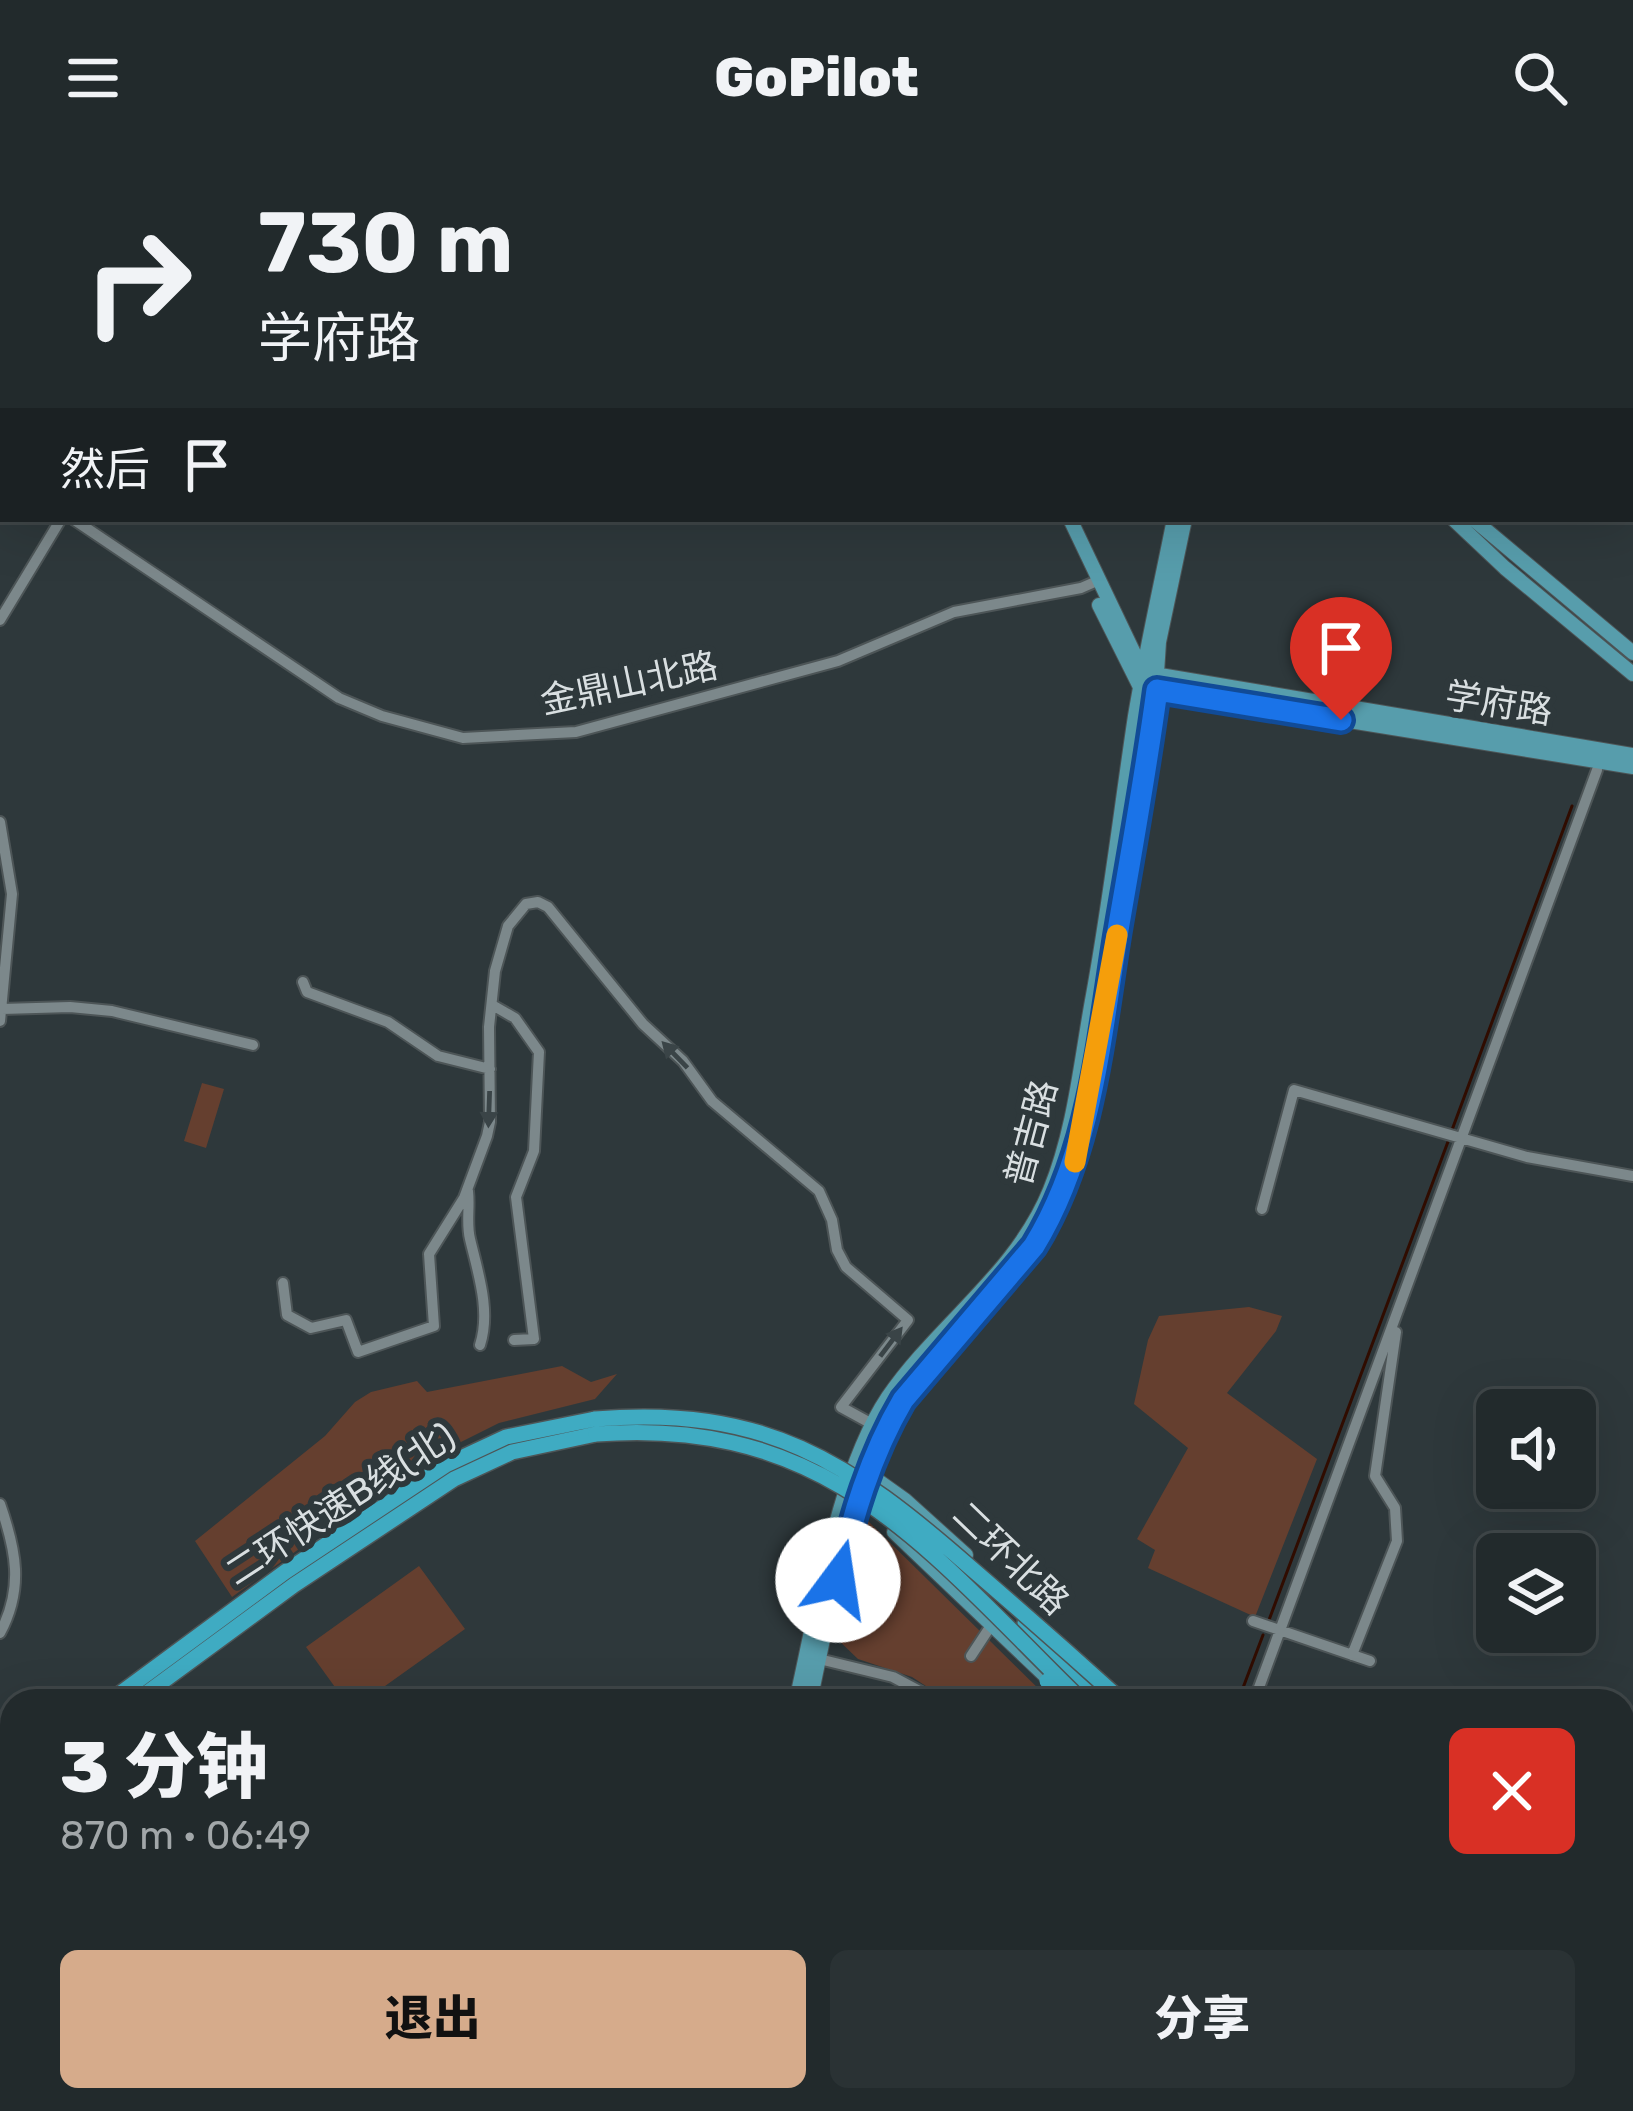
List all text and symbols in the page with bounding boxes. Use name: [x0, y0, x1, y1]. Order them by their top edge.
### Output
icon: menu: [60, 45, 126, 111]
icon: search: [1507, 45, 1573, 111]
text: GoPilot: [714, 46, 919, 110]
text: 730 m: [258, 193, 513, 293]
icon: right: [60, 204, 216, 360]
text: 学府路: [258, 307, 420, 371]
icon: arrive: [174, 432, 240, 498]
text: 然后: [60, 443, 150, 496]
pin: [1290, 597, 1392, 720]
icon: arrive: [1308, 615, 1374, 681]
street label: 金鼎山北路: [536, 643, 722, 723]
street label: 学府路: [1442, 673, 1556, 733]
one-way arrow: [661, 1041, 689, 1070]
street label: 普吉路: [996, 1075, 1066, 1191]
one-way arrow: [479, 1091, 498, 1129]
one-way arrow: [879, 1326, 903, 1357]
map controls: [1476, 1389, 1596, 1653]
button: sound: [1476, 1389, 1596, 1509]
street label: 二环快速B线(北): [217, 1414, 463, 1594]
street label: 二环北路: [944, 1493, 1078, 1623]
position arrow: [775, 1517, 901, 1643]
button: layers: [1476, 1533, 1596, 1653]
text: 3 分钟: [60, 1725, 268, 1810]
button: close: [1449, 1728, 1575, 1854]
text: 870 m · 06:49: [60, 1813, 311, 1859]
button: 退出: [60, 1950, 806, 2088]
button: 分享: [830, 1950, 1575, 2088]

